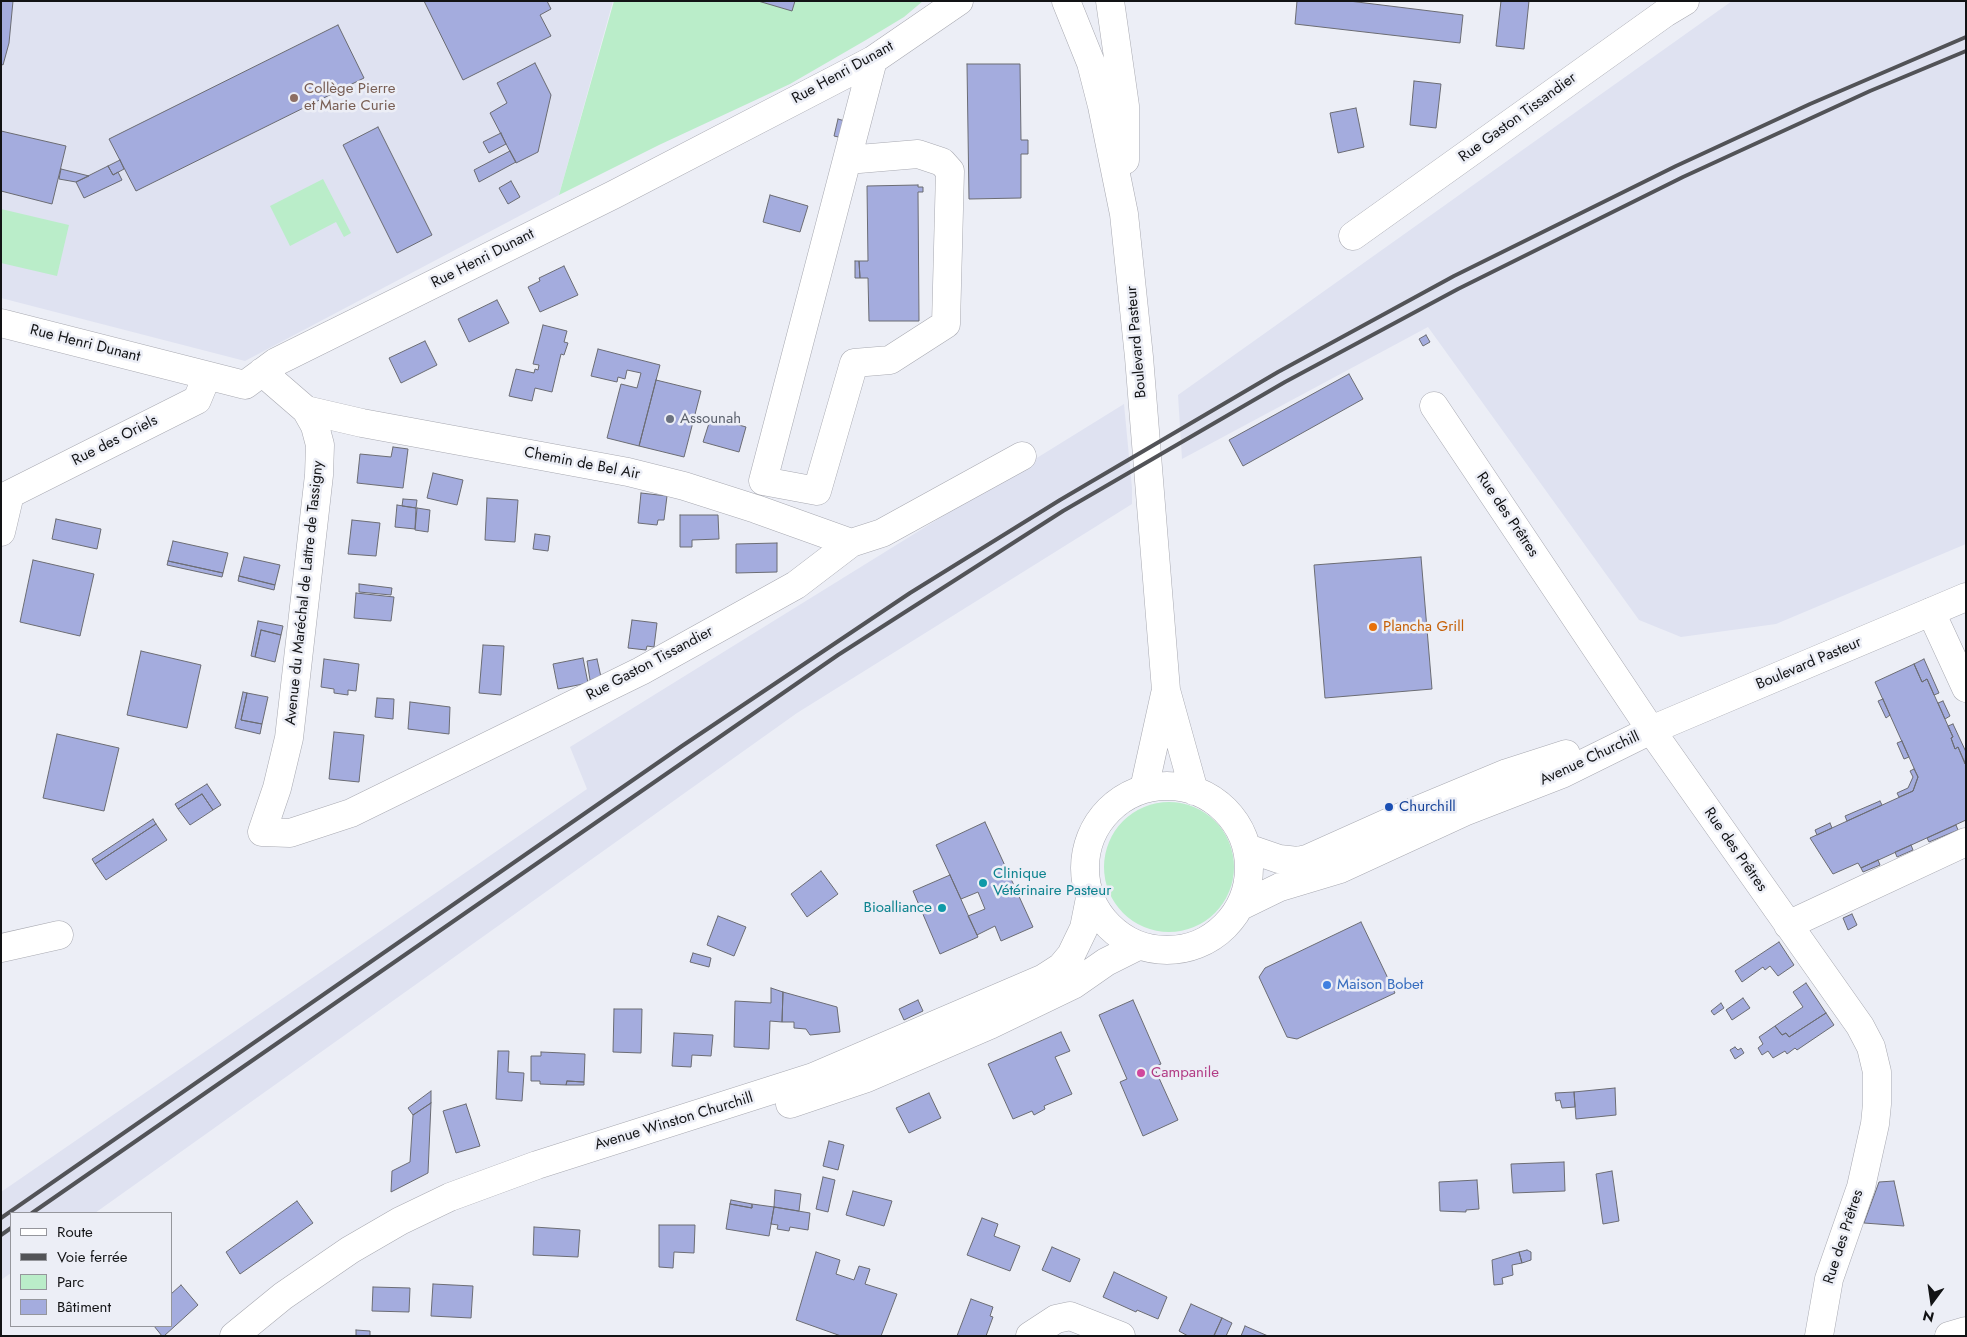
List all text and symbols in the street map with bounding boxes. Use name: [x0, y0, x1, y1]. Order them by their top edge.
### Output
street label: Rue Henri Dunant: [789, 38, 897, 108]
street label: Rue Gaston Tissandier: [1456, 69, 1580, 167]
place label: Collège Pierre et Marie Curie: [304, 80, 395, 115]
marker: Collège Pierre et Marie Curie: [288, 92, 300, 104]
street label: Rue Henri Dunant: [429, 225, 537, 293]
street label: Boulevard Pasteur: [1123, 285, 1151, 399]
street label: Rue Henri Dunant: [28, 322, 142, 366]
place label: Assounah: [680, 410, 741, 428]
street label: Rue des Oriels: [69, 412, 161, 470]
marker: Assounah: [664, 413, 676, 425]
street label: Chemin de Bel Air: [523, 444, 641, 484]
street label: Avenue du Maréchal de Lattre de Tassigny: [282, 460, 328, 726]
street label: Rue des Prêtres: [1472, 469, 1542, 561]
place label: Plancha Grill: [1383, 618, 1464, 636]
marker: Plancha Grill: [1367, 621, 1379, 633]
street label: Rue Gaston Tissandier: [584, 623, 716, 705]
street label: Boulevard Pasteur: [1754, 634, 1864, 694]
street label: Avenue Churchill: [1537, 728, 1643, 790]
place label: Churchill: [1399, 798, 1456, 816]
marker: Churchill: [1383, 801, 1395, 813]
street label: Rue des Prêtres: [1699, 805, 1771, 895]
place label: Clinique Vétérinaire Pasteur: [993, 865, 1111, 900]
marker: Clinique Vétérinaire Pasteur: [977, 877, 989, 889]
place label: Bioalliance: [864, 899, 932, 917]
marker: Bioalliance: [936, 902, 948, 914]
place label: Maison Bobet: [1337, 976, 1423, 994]
marker: Maison Bobet: [1321, 979, 1333, 991]
place label: Campanile: [1151, 1064, 1219, 1082]
marker: Campanile: [1135, 1067, 1147, 1079]
street label: Avenue Winston Churchill: [593, 1089, 755, 1155]
street label: Rue des Prêtres: [1820, 1188, 1868, 1286]
legend: [10, 1212, 172, 1327]
text: Route: [57, 1221, 93, 1243]
text: Voie ferrée: [57, 1246, 128, 1268]
text: Parc: [57, 1271, 84, 1293]
north arrow: [1907, 1277, 1957, 1327]
text: Bâtiment: [57, 1296, 111, 1318]
text: N: [1921, 1306, 1936, 1328]

